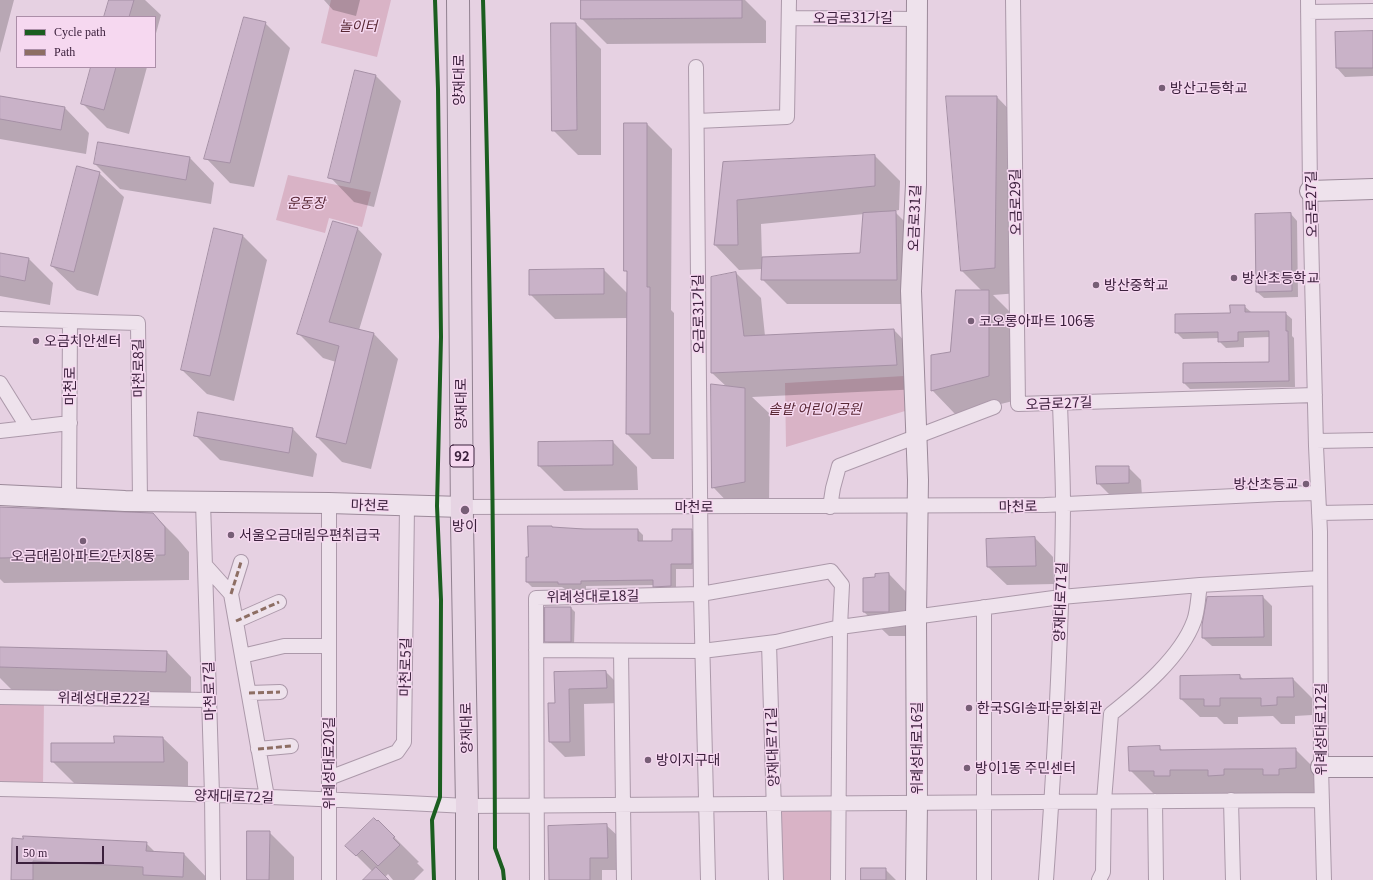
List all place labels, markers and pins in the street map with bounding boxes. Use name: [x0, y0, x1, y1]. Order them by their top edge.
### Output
place label: 방산고등학교: [1170, 80, 1247, 96]
marker: 방산고등학교: [1157, 83, 1167, 93]
place label: 방산초등학교: [1242, 270, 1319, 286]
marker: 방산초등학교: [1229, 273, 1239, 283]
place label: 방산중학교: [1104, 277, 1168, 293]
marker: 방산중학교: [1091, 280, 1101, 290]
place label: 코오롱아파트 106동: [979, 313, 1096, 329]
marker: 코오롱아파트 106동: [966, 316, 976, 326]
place label: 오금치안센터: [44, 333, 121, 349]
marker: 오금치안센터: [31, 336, 41, 346]
place label: 방산초등교: [1234, 476, 1298, 492]
marker: 방산초등교: [1301, 479, 1311, 489]
marker: 방이: [459, 504, 471, 516]
place label: 방이: [452, 518, 478, 534]
place label: 서울오금대림우편취급국: [239, 527, 381, 543]
marker: 서울오금대림우편취급국: [226, 530, 236, 540]
marker: 오금대림아파트2단지8동: [78, 536, 88, 546]
place label: 오금대림아파트2단지8동: [11, 548, 155, 564]
place label: 한국SGI송파문화회관: [977, 700, 1102, 716]
marker: 한국SGI송파문화회관: [964, 703, 974, 713]
place label: 방이지구대: [656, 752, 720, 768]
marker: 방이지구대: [643, 755, 653, 765]
place label: 방이1동 주민센터: [975, 760, 1076, 776]
marker: 방이1동 주민센터: [962, 763, 972, 773]

